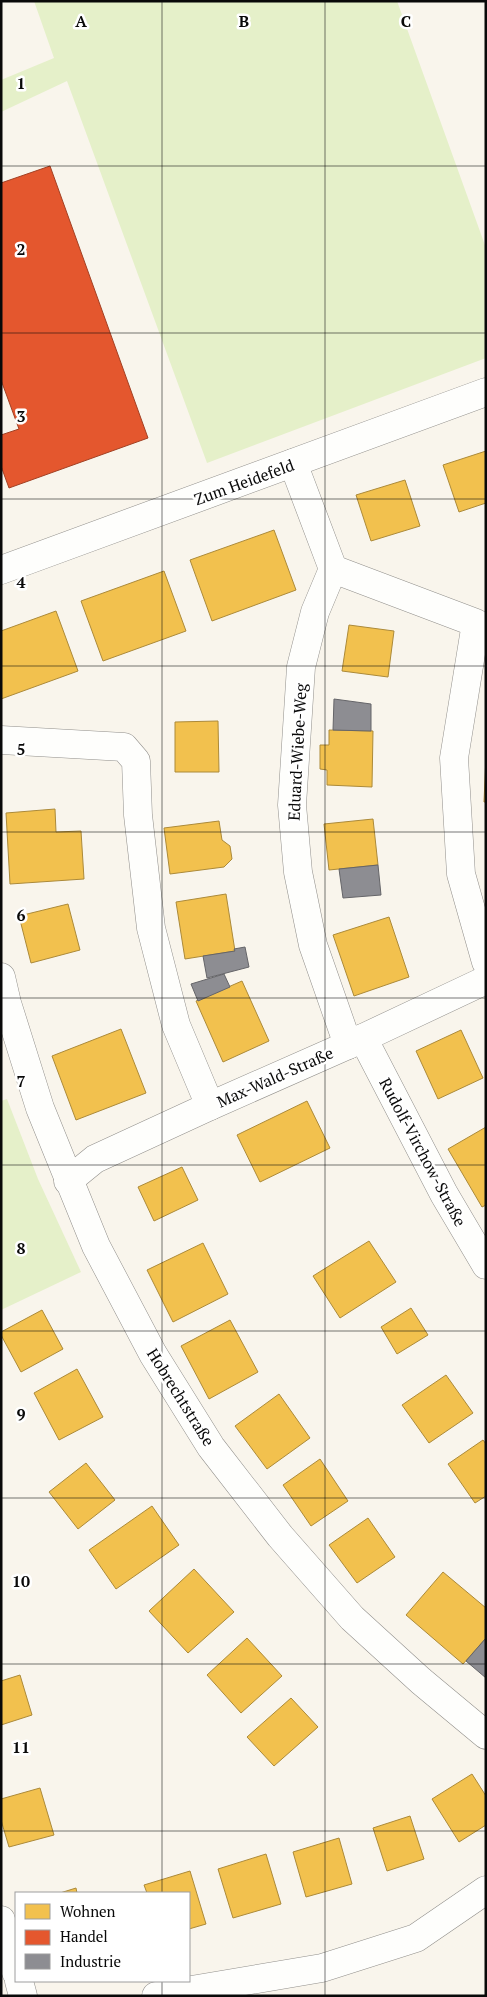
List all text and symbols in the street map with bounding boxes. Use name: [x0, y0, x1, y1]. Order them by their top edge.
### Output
text: A: [75, 10, 87, 32]
text: B: [239, 10, 249, 32]
text: C: [401, 10, 411, 32]
text: 1: [16, 72, 26, 94]
text: 2: [16, 238, 26, 260]
text: 3: [16, 405, 26, 427]
street label: Zum Heidefeld: [191, 454, 297, 510]
text: 4: [16, 571, 26, 593]
street label: Eduard-Wiebe-Weg: [282, 682, 312, 821]
text: 5: [16, 738, 26, 760]
text: 6: [16, 904, 26, 926]
street label: Max-Wald-Straße: [213, 1041, 337, 1113]
text: 7: [16, 1070, 26, 1092]
street label: Rudolf-Virchow-Straße: [374, 1074, 472, 1230]
text: 8: [16, 1237, 26, 1259]
street label: Hobrechtstraße: [142, 1344, 220, 1450]
text: 9: [16, 1403, 26, 1425]
text: 10: [12, 1570, 30, 1592]
text: 11: [12, 1736, 30, 1758]
legend: [15, 1892, 190, 1982]
text: Wohnen: [60, 1901, 116, 1921]
text: Handel: [60, 1926, 108, 1946]
text: Industrie: [60, 1951, 121, 1971]

